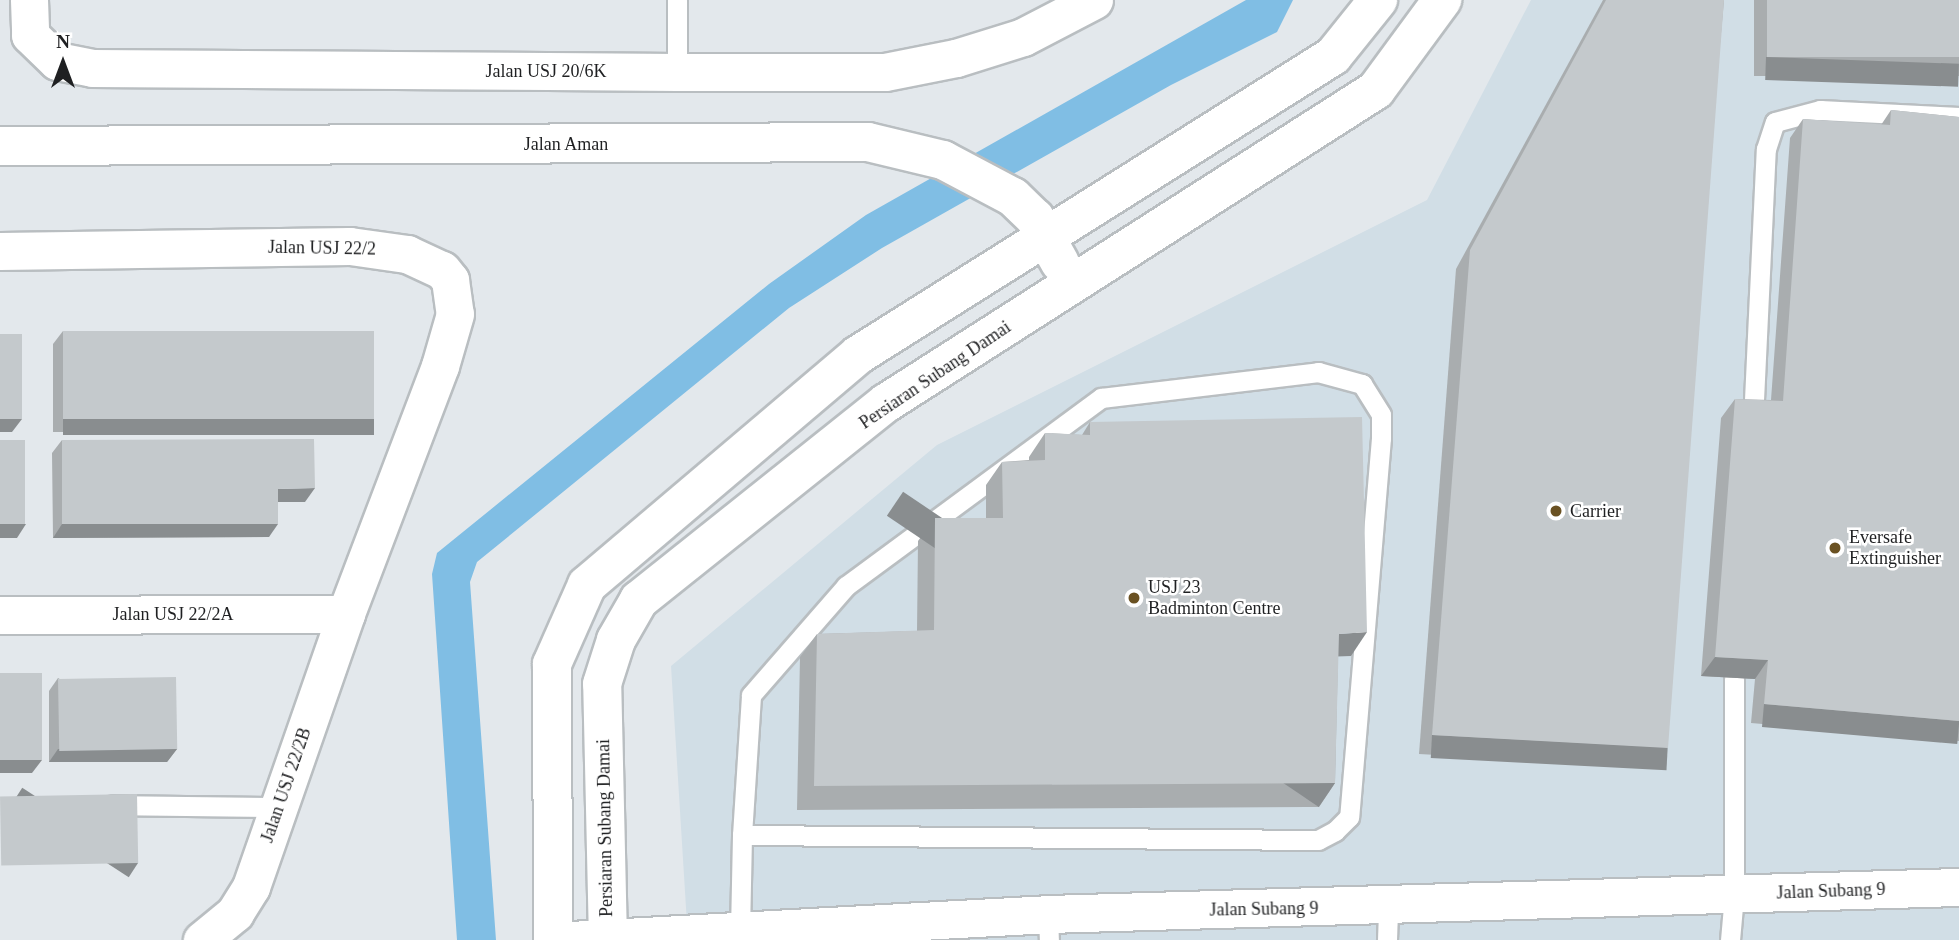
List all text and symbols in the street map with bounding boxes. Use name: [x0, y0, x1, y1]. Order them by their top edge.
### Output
north arrow: [28, 28, 98, 98]
text: N: [56, 31, 70, 52]
street label: Jalan USJ 20/6K: [486, 60, 606, 82]
street label: Jalan Aman: [523, 133, 609, 155]
street label: Jalan USJ 22/2: [268, 236, 376, 260]
street label: Persiaran Subang Damai: [855, 316, 1015, 434]
place label: Carrier: [1570, 500, 1621, 522]
marker: Carrier: [1548, 503, 1564, 519]
place label: Eversafe Extinguisher: [1849, 527, 1941, 570]
marker: Eversafe Extinguisher: [1827, 540, 1843, 556]
place label: USJ 23 Badminton Centre: [1148, 577, 1280, 620]
marker: USJ 23 Badminton Centre: [1126, 590, 1142, 606]
street label: Jalan USJ 22/2A: [113, 603, 233, 625]
street label: Jalan USJ 22/2B: [256, 725, 316, 845]
street label: Persiaran Subang Damai: [593, 739, 617, 917]
street label: Jalan Subang 9: [1776, 878, 1886, 904]
street label: Jalan Subang 9: [1209, 897, 1319, 921]

